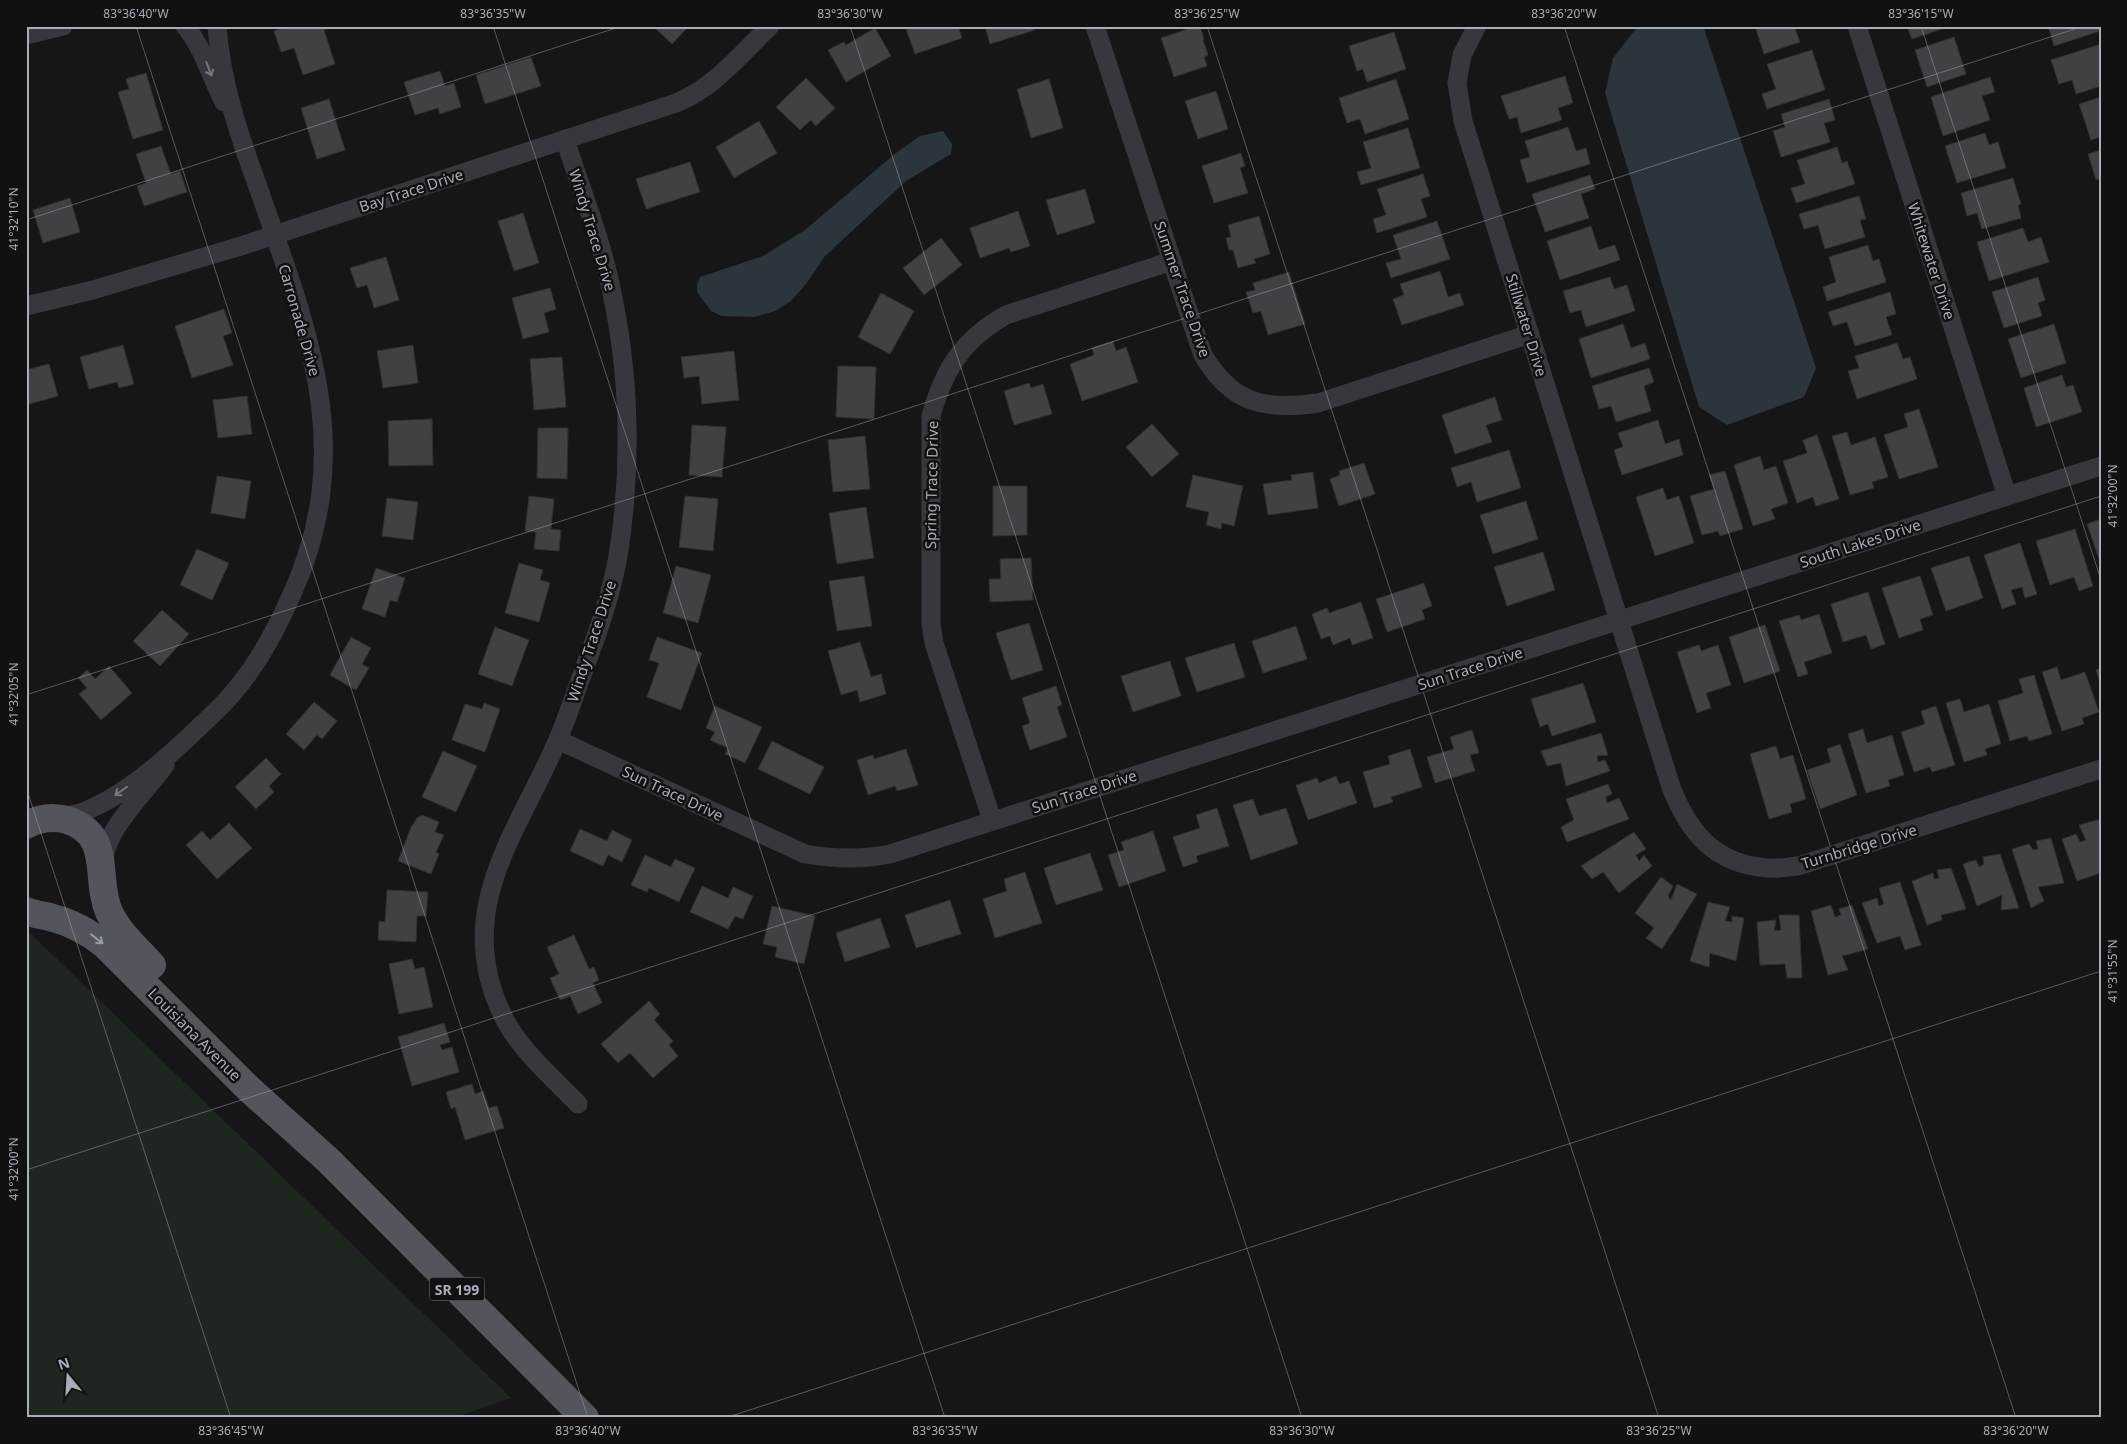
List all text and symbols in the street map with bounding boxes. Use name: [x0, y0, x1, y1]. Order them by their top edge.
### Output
text: 83°36'40"W: [103, 5, 169, 22]
text: 83°36'35"W: [460, 5, 526, 22]
text: 83°36'30"W: [817, 5, 883, 22]
text: 83°36'25"W: [1174, 5, 1240, 22]
text: 83°36'20"W: [1531, 5, 1597, 22]
text: 83°36'15"W: [1888, 5, 1954, 22]
one-way arrow: [205, 60, 214, 76]
street label: Bay Trace Drive: [356, 164, 466, 216]
street label: Windy Trace Drive: [565, 167, 621, 293]
text: 41°32'10"N: [5, 187, 22, 251]
street label: Whitewater Drive: [1904, 200, 1960, 322]
street label: Summer Trace Drive: [1150, 218, 1216, 360]
street label: Carronade Drive: [274, 262, 326, 378]
street label: Stillwater Drive: [1502, 271, 1552, 379]
street label: Spring Trace Drive: [920, 421, 942, 549]
text: 41°32'00"N: [2104, 464, 2121, 528]
street label: South Lakes Drive: [1797, 514, 1923, 572]
street label: Windy Trace Drive: [562, 578, 620, 704]
street label: Sun Trace Drive: [1415, 642, 1525, 694]
text: 41°32'05"N: [5, 662, 22, 726]
street label: Sun Trace Drive: [619, 761, 727, 825]
street label: Sun Trace Drive: [1029, 765, 1139, 817]
one-way arrow: [114, 786, 128, 796]
street label: Turnbridge Drive: [1799, 819, 1919, 873]
one-way arrow: [90, 933, 103, 944]
text: 41°31'55"N: [2104, 939, 2121, 1003]
street label: Louisiana Avenue: [144, 983, 246, 1085]
text: 41°32'00"N: [5, 1137, 22, 1201]
road number: SR 199: [430, 1278, 484, 1300]
north arrow: [42, 1352, 92, 1402]
text: N: [55, 1352, 72, 1374]
text: 83°36'45"W: [198, 1422, 264, 1439]
text: 83°36'40"W: [555, 1422, 621, 1439]
text: 83°36'35"W: [912, 1422, 978, 1439]
text: 83°36'30"W: [1269, 1422, 1335, 1439]
text: 83°36'25"W: [1626, 1422, 1692, 1439]
text: 83°36'20"W: [1983, 1422, 2049, 1439]

